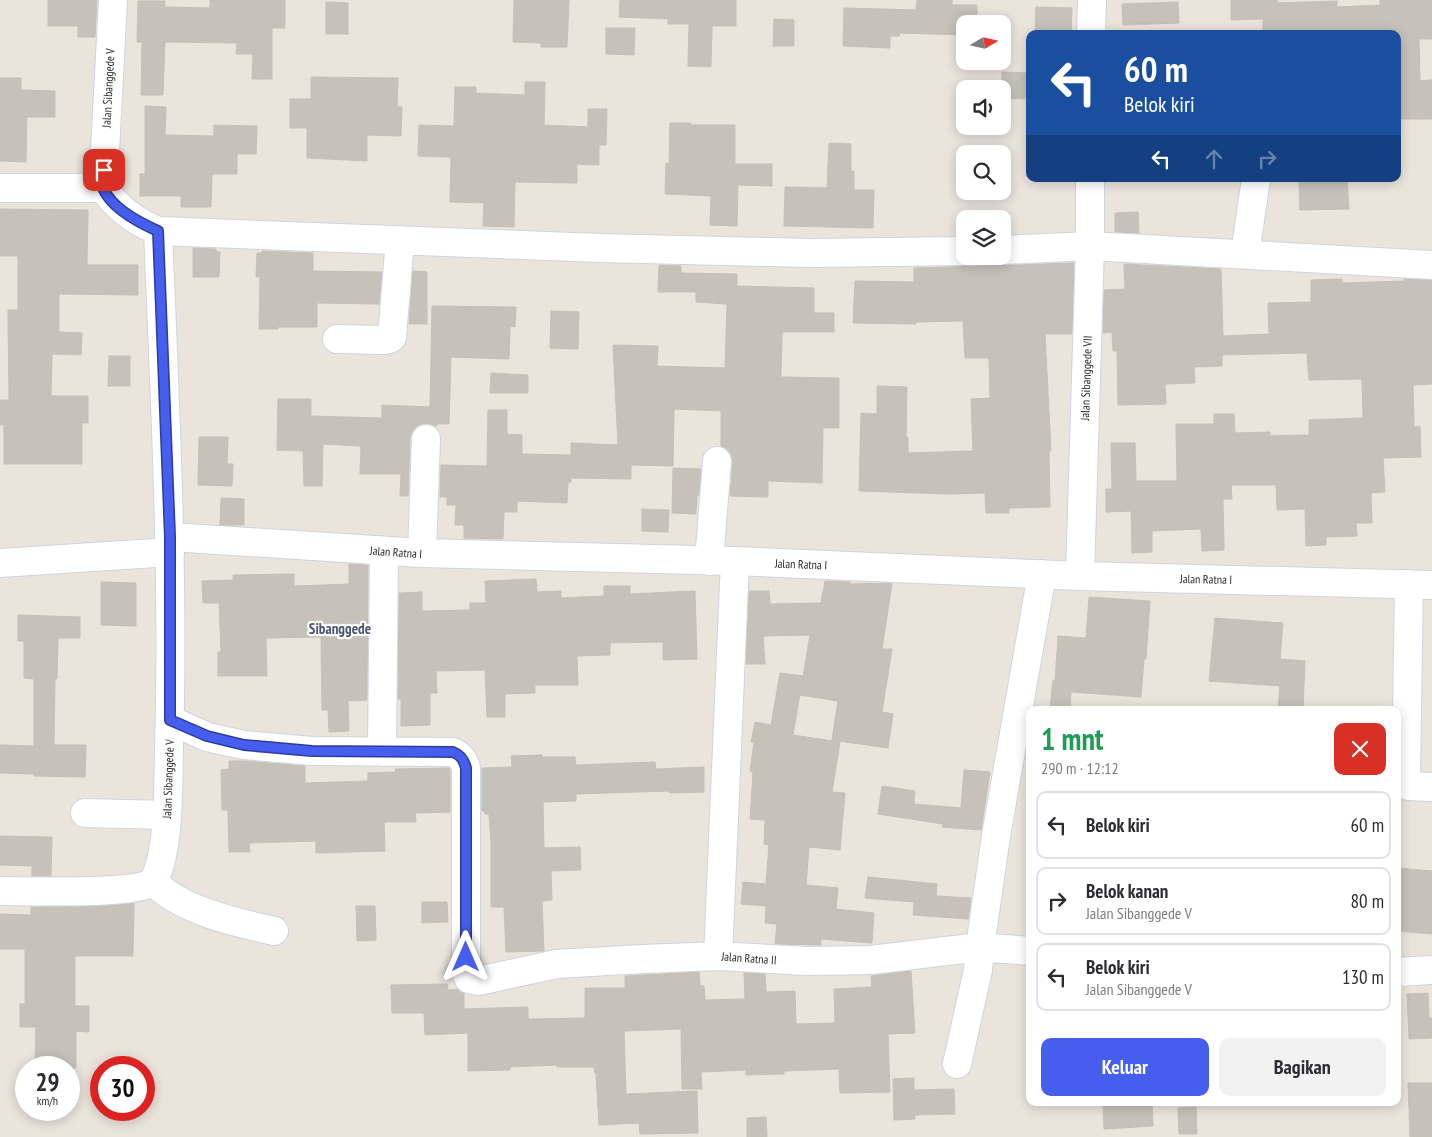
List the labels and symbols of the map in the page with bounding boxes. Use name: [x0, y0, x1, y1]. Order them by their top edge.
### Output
north arrow: [956, 15, 1011, 70]
street label: Jalan Sibanggede V: [98, 48, 118, 129]
pin: [83, 149, 125, 191]
street label: Jalan Sibanggede VII: [1077, 335, 1095, 422]
street label: Jalan Ratna I: [368, 543, 423, 561]
street label: Jalan Ratna I: [774, 556, 827, 572]
street label: Jalan Ratna I: [1179, 571, 1232, 587]
district label: Sibanggede: [309, 619, 371, 638]
street label: Jalan Sibanggede V: [159, 739, 177, 820]
position arrow: [439, 930, 491, 982]
street label: Jalan Ratna II: [720, 949, 777, 967]
speed limit sign: 30: [90, 1056, 155, 1121]

